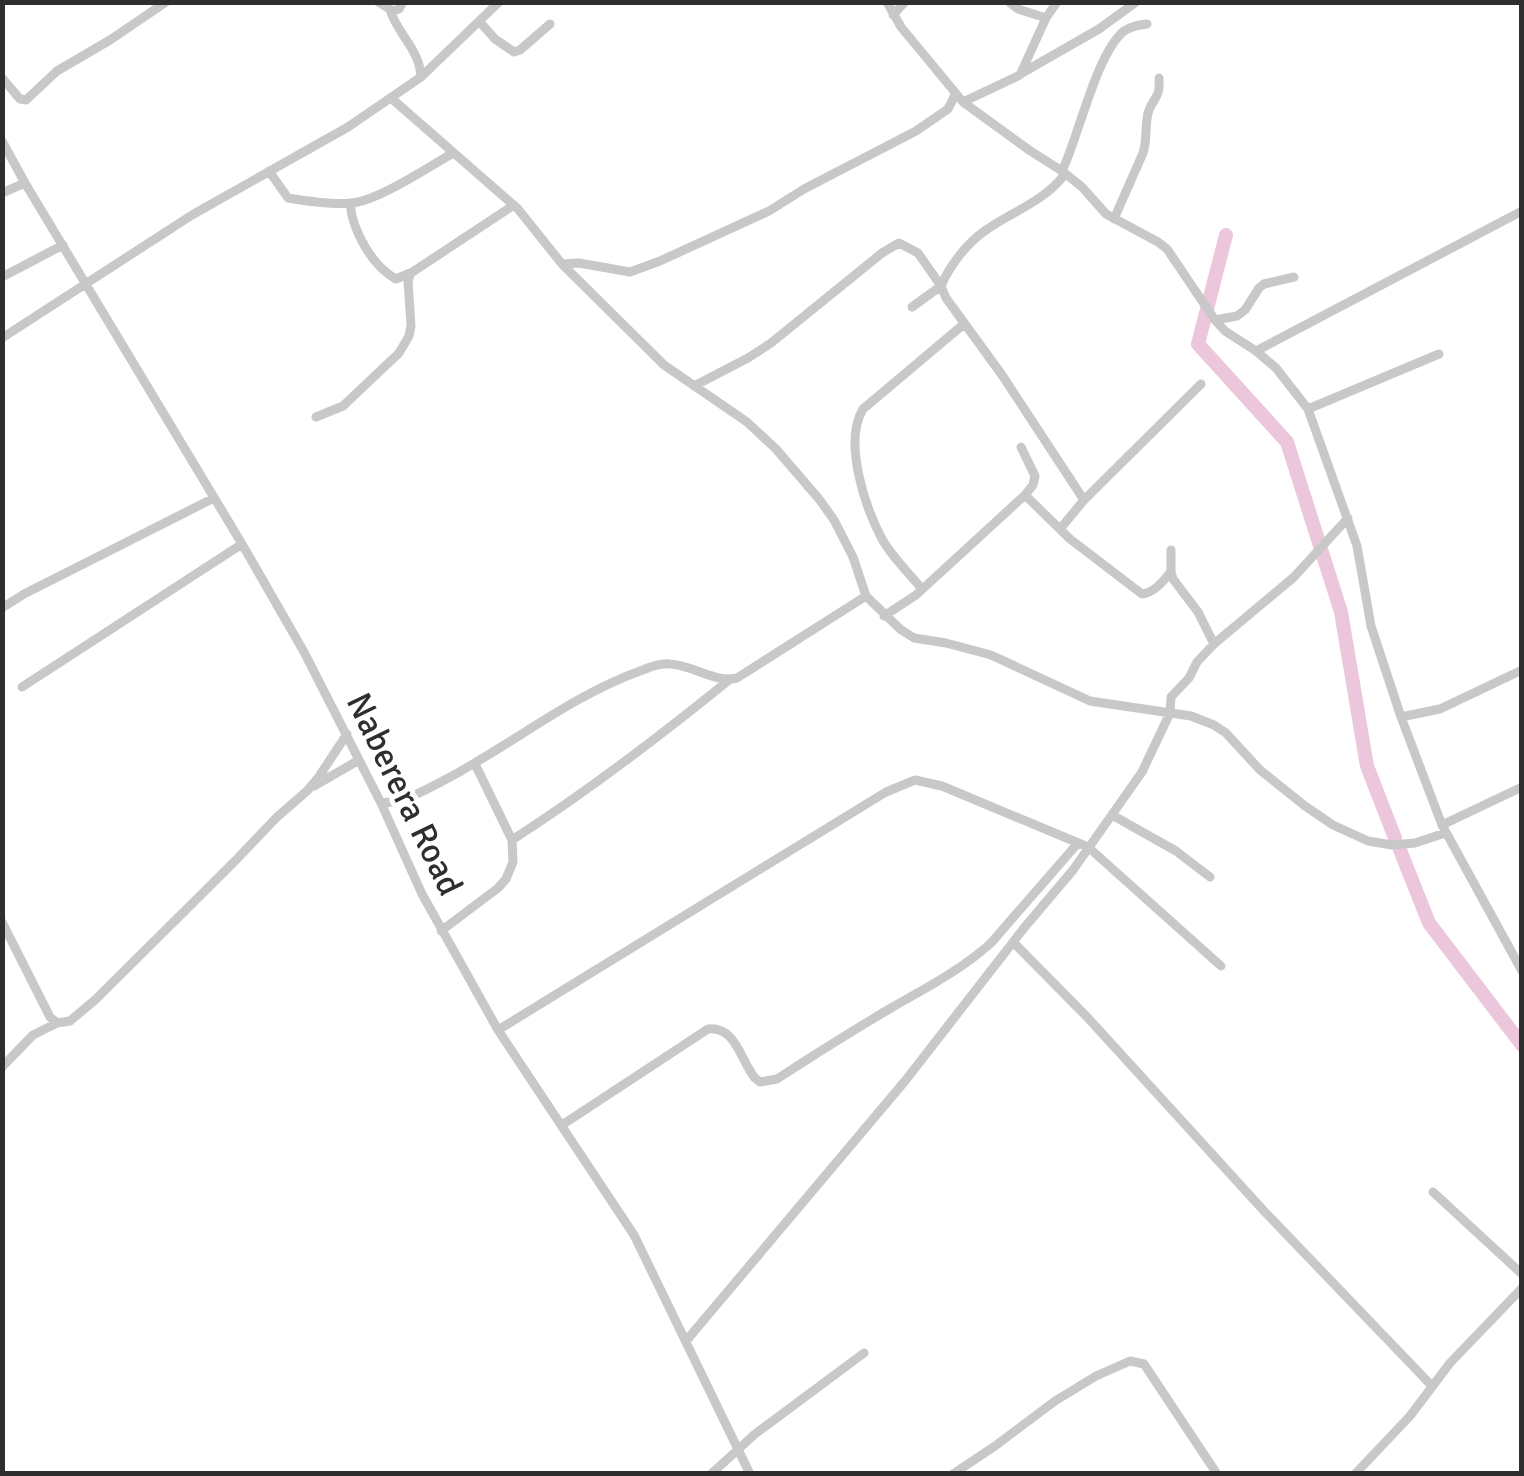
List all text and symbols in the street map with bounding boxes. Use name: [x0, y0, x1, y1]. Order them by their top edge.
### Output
street label: Naberera Road: [337, 686, 472, 903]

